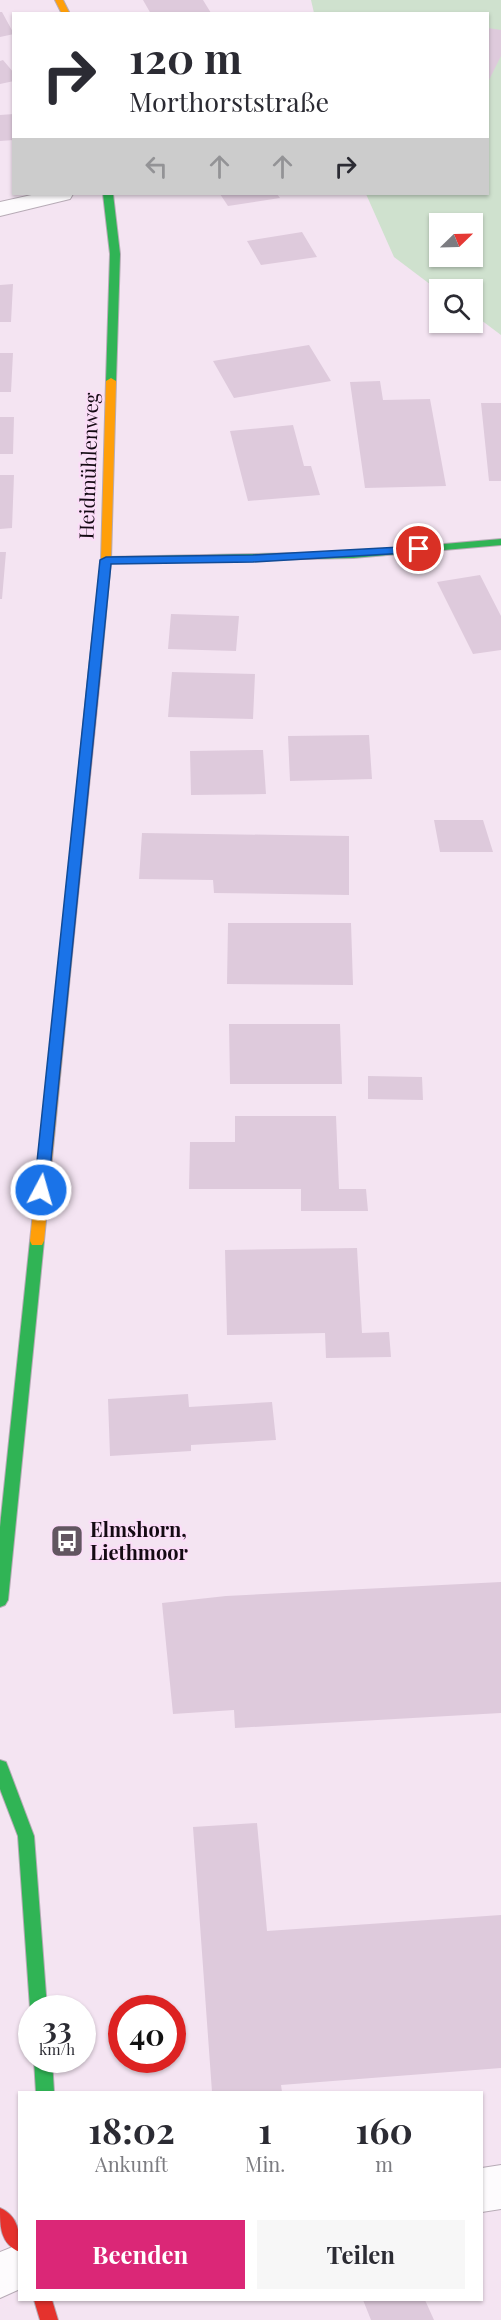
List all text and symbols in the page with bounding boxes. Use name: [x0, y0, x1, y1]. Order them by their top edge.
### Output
text: 120 m: [129, 29, 242, 85]
icon: right: [30, 36, 108, 114]
text: Morthorststraße: [129, 83, 329, 119]
icon: left: [140, 150, 173, 183]
icon: ahead: [203, 150, 236, 183]
icon: ahead: [266, 150, 299, 183]
icon: right: [329, 150, 362, 183]
north arrow: [429, 213, 483, 267]
map controls: [429, 213, 483, 333]
button: search: [429, 279, 483, 333]
street label: Heidmühlenweg: [71, 392, 104, 540]
pin: [393, 523, 444, 574]
icon: arrive: [402, 532, 435, 565]
position arrow: [9, 1158, 73, 1222]
place label: Elmshorn, Liethmoor: [90, 1515, 188, 1565]
bus stop icon: Elmshorn, Liethmoor: [49, 1523, 85, 1559]
speed limit sign: 40: [108, 1995, 186, 2073]
text: 33: [42, 2007, 72, 2047]
text: km/h: [39, 2039, 75, 2059]
text: 18:02: [88, 2105, 175, 2153]
text: 1: [258, 2105, 272, 2153]
text: 160: [356, 2105, 413, 2153]
text: Ankunft: [95, 2150, 168, 2177]
text: Min.: [245, 2150, 285, 2177]
text: m: [375, 2150, 393, 2177]
button: Beenden: [36, 2220, 245, 2289]
button: Teilen: [257, 2220, 465, 2289]

